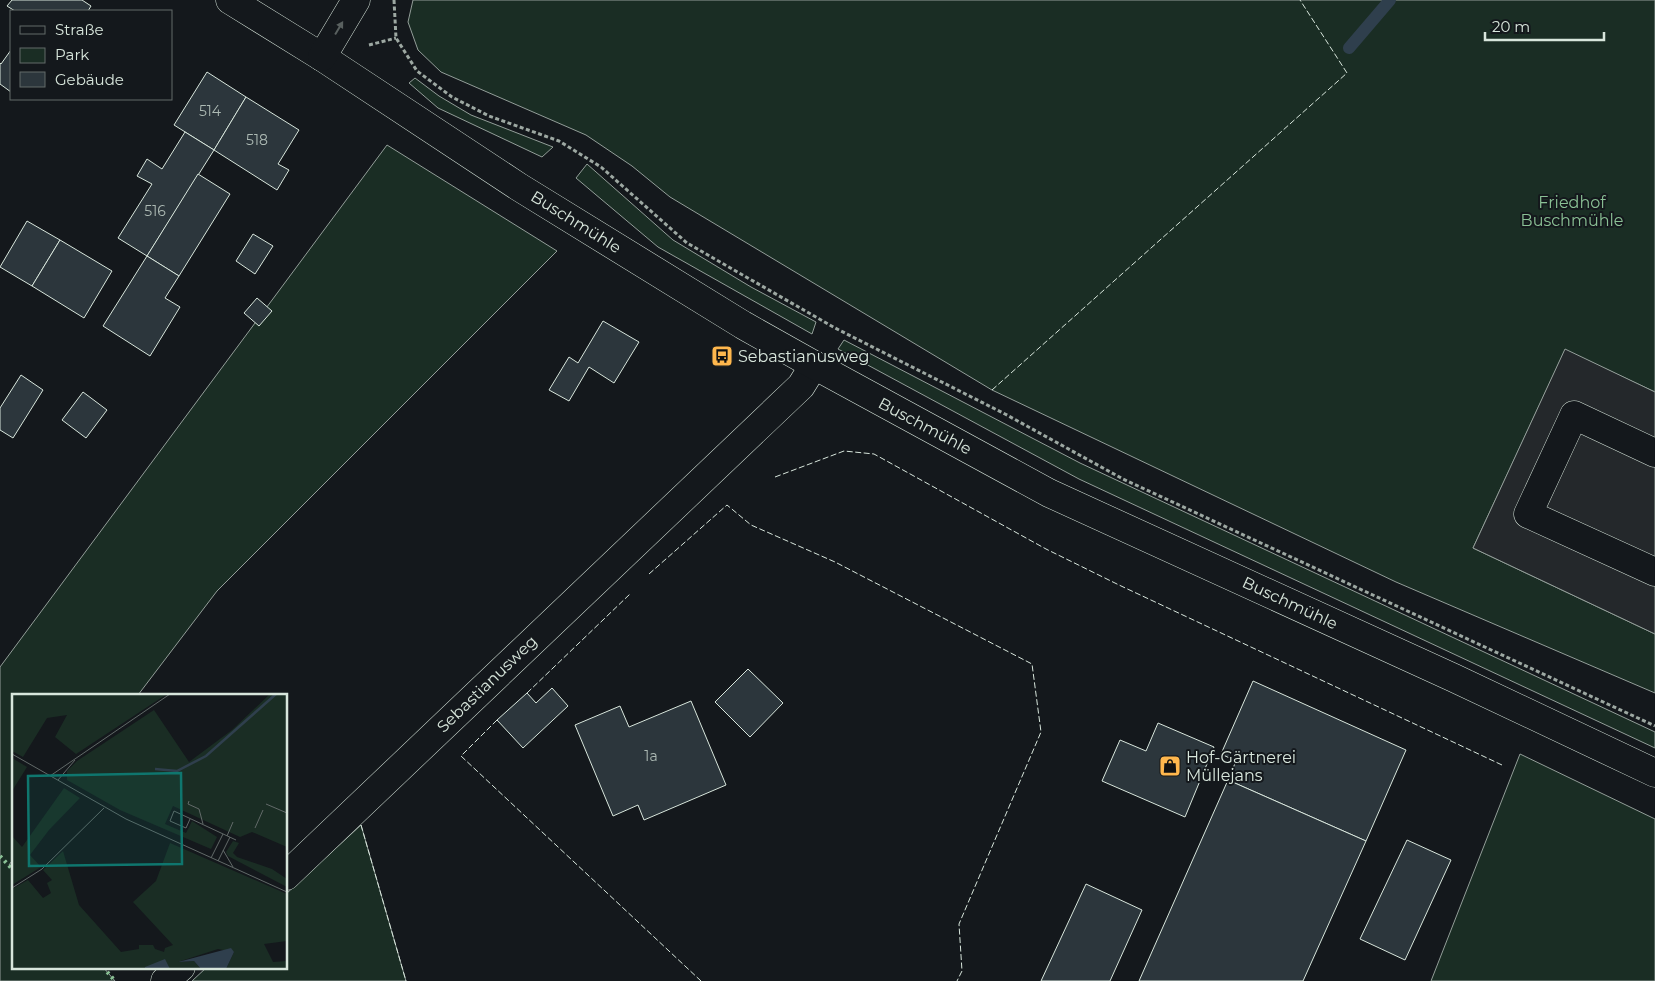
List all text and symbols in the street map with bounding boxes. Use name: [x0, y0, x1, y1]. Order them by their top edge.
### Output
legend: [10, 10, 172, 100]
scale bar: [1485, 10, 1604, 42]
text: 20 m: [1492, 17, 1530, 36]
text: Straße: [55, 20, 104, 39]
one-way arrow: [334, 22, 344, 35]
text: Park: [55, 45, 89, 64]
text: Gebäude: [55, 70, 124, 89]
house number: 514: [199, 102, 222, 120]
house number: 518: [246, 131, 268, 149]
street label: Buschmühle: [527, 187, 625, 257]
park label: Friedhof Buschmühle: [1521, 193, 1623, 230]
house number: 516: [144, 202, 166, 220]
bus stop icon: Sebastianusweg: [710, 344, 734, 368]
place label: Sebastianusweg: [738, 347, 869, 366]
street label: Buschmühle: [875, 393, 975, 459]
street label: Buschmühle: [1239, 573, 1341, 633]
street label: Sebastianusweg: [433, 632, 541, 736]
inset map: [12, 694, 288, 968]
house number: 1a: [644, 747, 658, 765]
place label: Hof-Gärtnerei Müllejans: [1186, 748, 1296, 785]
shop icon: Hof-Gärtnerei Müllejans: [1158, 754, 1182, 778]

